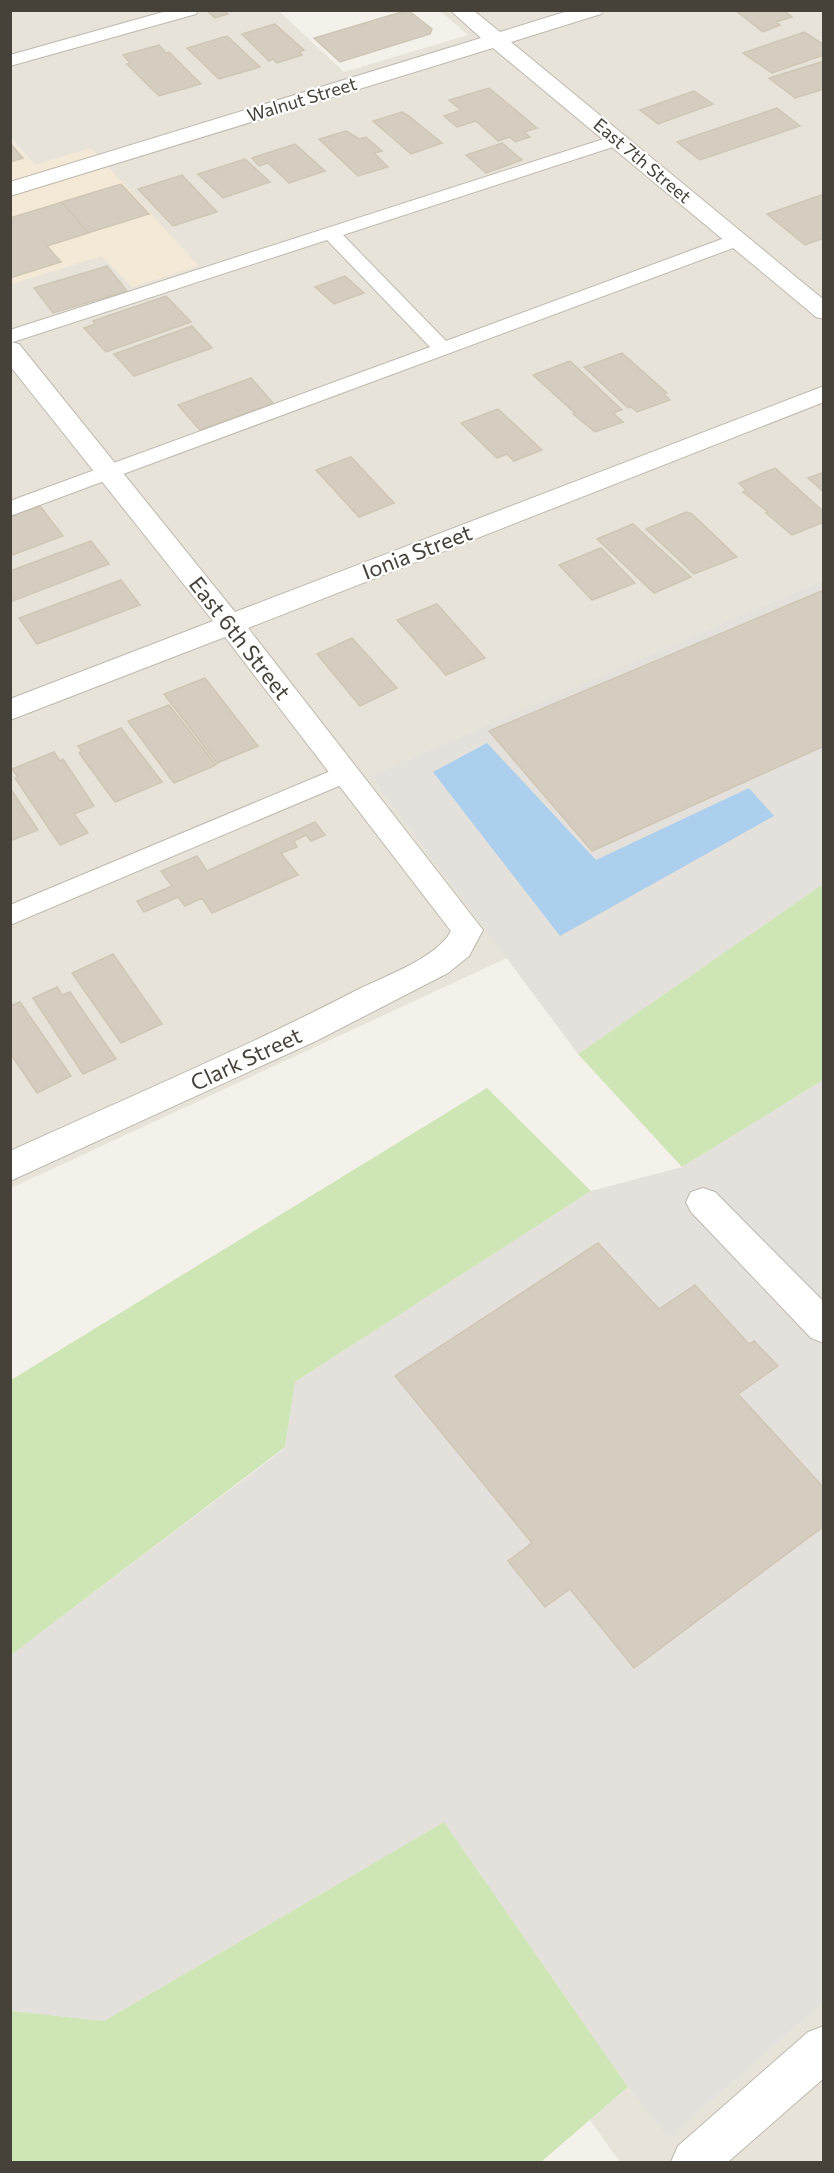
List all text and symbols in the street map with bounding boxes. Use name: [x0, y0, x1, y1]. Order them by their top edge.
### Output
street label: Walnut Street: [244, 72, 359, 126]
street label: East 7th Street: [589, 113, 696, 207]
street label: Ionia Street: [358, 518, 476, 585]
street label: East 6th Street: [184, 571, 297, 705]
street label: Clark Street: [186, 1021, 306, 1096]

